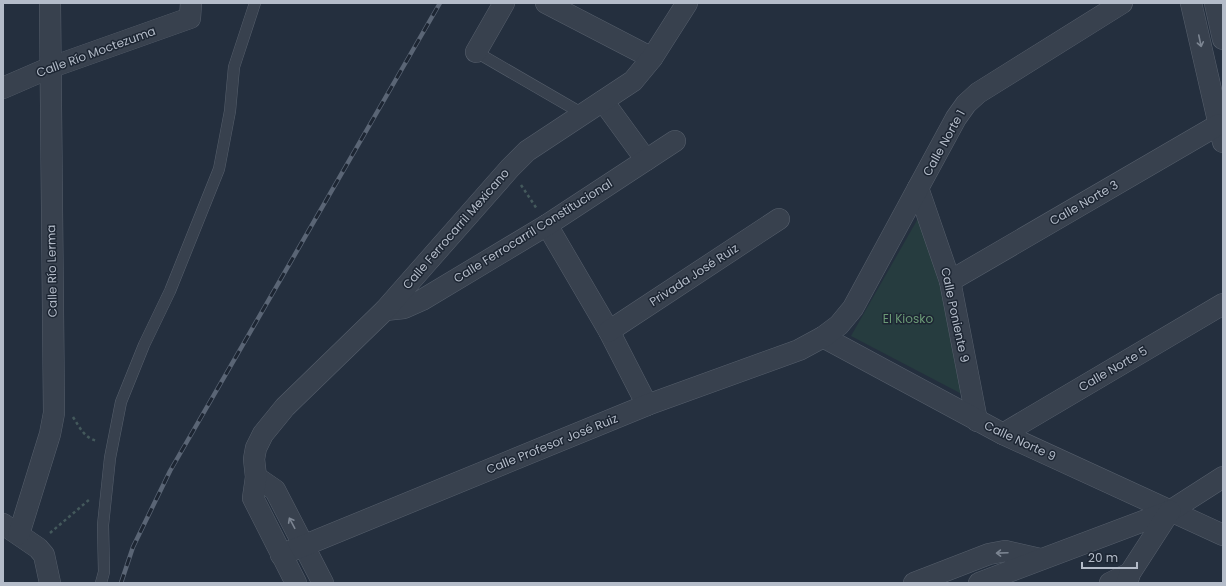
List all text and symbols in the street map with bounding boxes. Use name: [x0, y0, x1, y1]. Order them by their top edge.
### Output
street label: Calle Río Moctezuma: [34, 22, 158, 81]
one-way arrow: [1196, 34, 1204, 47]
street label: Calle Norte 1: [918, 107, 969, 179]
street label: Calle Ferrocarril Mexicano: [398, 164, 513, 293]
street label: Calle Ferrocarril Constitucional: [450, 174, 615, 287]
street label: Calle Norte 3: [1046, 176, 1121, 229]
street label: Calle Río Lerma: [42, 225, 61, 317]
street label: Privada José Ruiz: [646, 239, 742, 310]
street label: Calle Poniente 9: [937, 266, 974, 364]
park label: El Kiosko: [883, 310, 933, 327]
street label: Calle Norte 5: [1075, 342, 1150, 395]
street label: Calle Profesor José Ruiz: [484, 409, 620, 478]
street label: Calle Norte 9: [982, 417, 1059, 465]
one-way arrow: [288, 518, 295, 530]
scale bar: [1082, 544, 1137, 570]
one-way arrow: [996, 549, 1009, 556]
text: 20 m: [1088, 549, 1118, 566]

